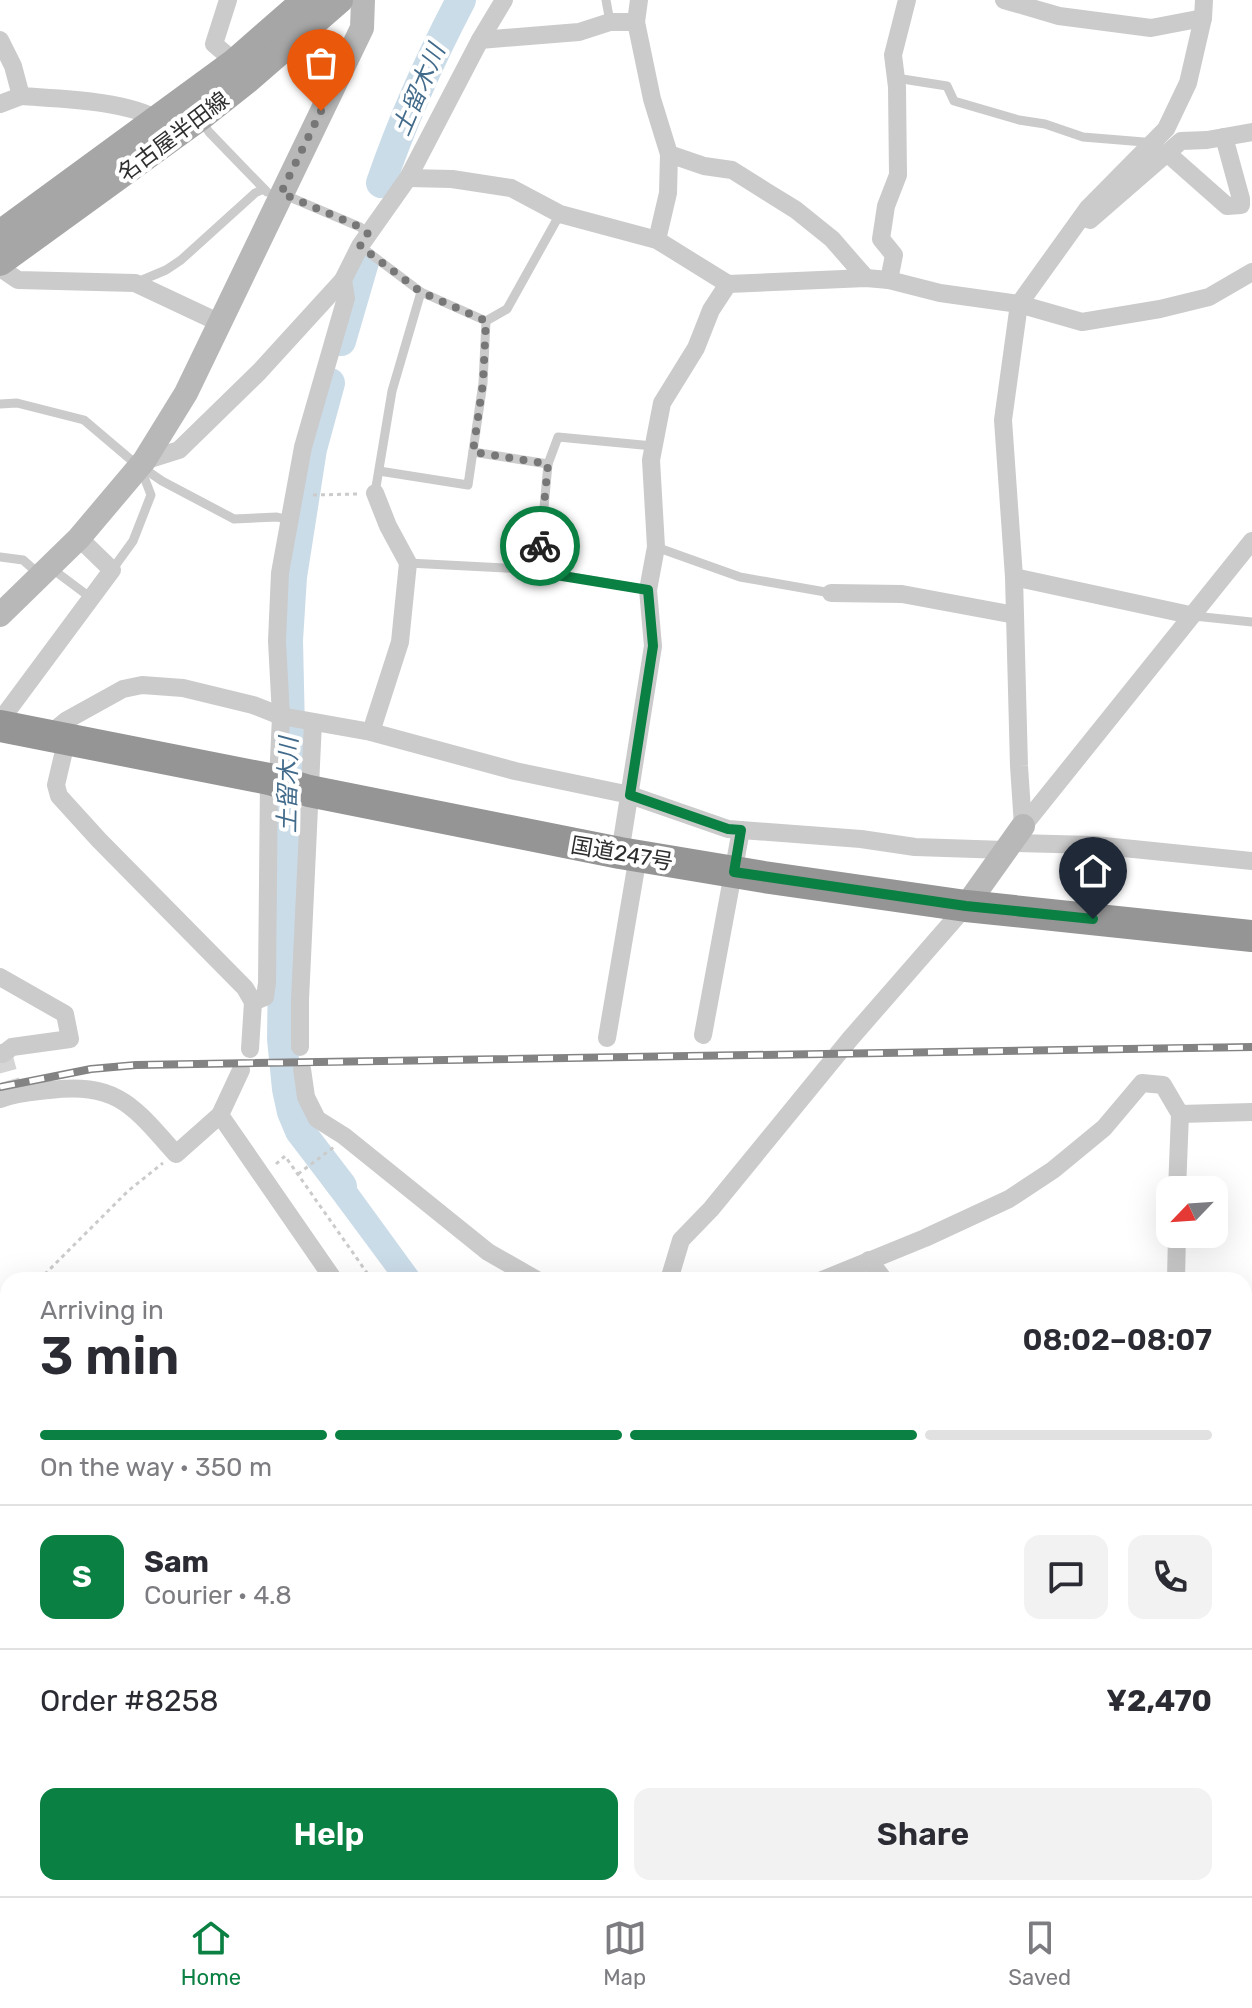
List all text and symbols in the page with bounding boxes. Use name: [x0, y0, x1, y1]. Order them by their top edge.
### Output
pin: [287, 29, 355, 111]
water label: 土留木川: [387, 38, 452, 140]
icon: bag: [299, 41, 343, 85]
street label: 名古屋半田線: [112, 86, 234, 187]
courier: [500, 506, 580, 586]
icon: bike: [518, 524, 562, 568]
water label: 土留木川: [273, 734, 303, 833]
street label: 国道247号: [569, 831, 675, 876]
pin: [1059, 837, 1127, 919]
icon: home: [1071, 849, 1115, 893]
north arrow: [1156, 1176, 1228, 1248]
map controls: [1156, 1176, 1228, 1248]
text: Arriving in: [40, 1295, 164, 1326]
text: 08:02–08:07: [1022, 1322, 1212, 1358]
text: 3 min: [40, 1325, 179, 1387]
text: On the way · 350 m: [40, 1452, 272, 1483]
button: chat: [1024, 1535, 1108, 1619]
button: phone: [1128, 1535, 1212, 1619]
text: Sam: [144, 1544, 209, 1580]
text: S: [72, 1559, 92, 1595]
text: Courier · 4.8: [144, 1580, 292, 1611]
text: Order #8258: [40, 1683, 219, 1719]
text: ¥2,470: [1106, 1683, 1212, 1719]
button: Help: [40, 1788, 618, 1880]
button: Share: [634, 1788, 1212, 1880]
tab: Home: [181, 1916, 241, 1991]
tab: Map: [603, 1916, 647, 1991]
tab: Saved: [1008, 1916, 1071, 1991]

